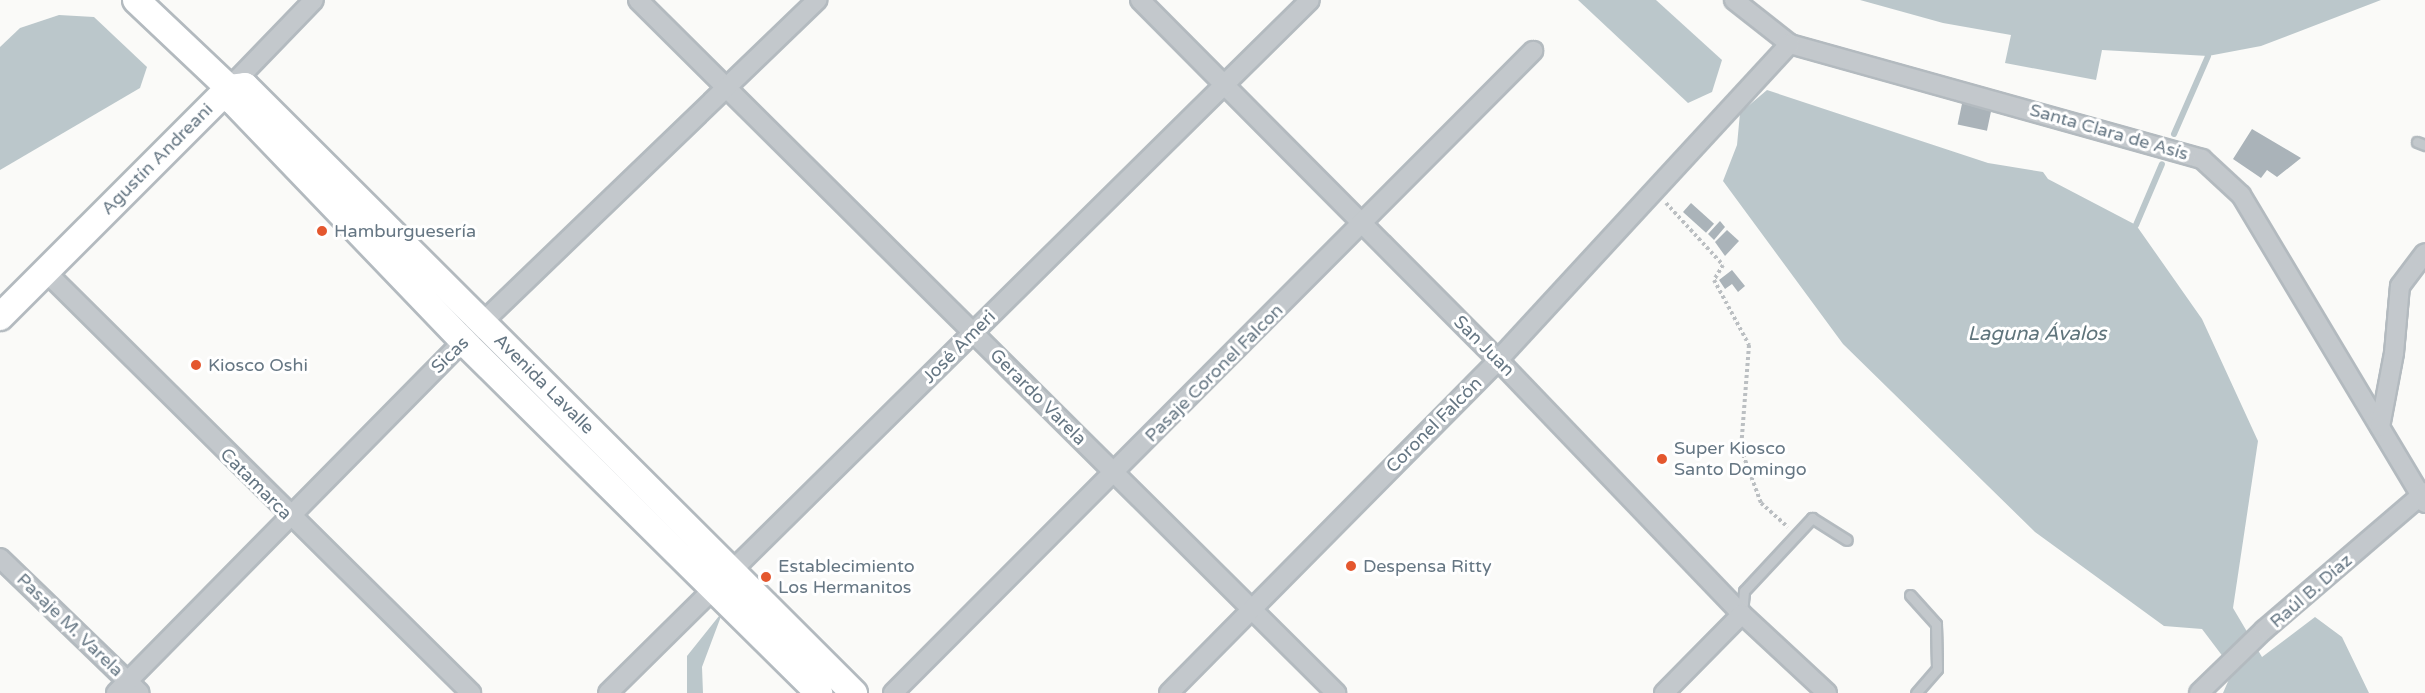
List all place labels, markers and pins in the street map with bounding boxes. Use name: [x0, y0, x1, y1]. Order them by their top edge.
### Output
place label: Hamburguesería: [334, 220, 476, 242]
marker: Hamburguesería: [315, 224, 329, 238]
place label: Kiosco Oshi: [208, 354, 308, 376]
marker: Kiosco Oshi: [189, 358, 203, 372]
place label: Super Kiosco Santo Domingo: [1674, 438, 1807, 480]
marker: Super Kiosco Santo Domingo: [1655, 452, 1669, 466]
place label: Despensa Ritty: [1363, 555, 1492, 577]
place label: Establecimiento Los Hermanitos: [778, 556, 915, 598]
marker: Despensa Ritty: [1344, 559, 1358, 573]
marker: Establecimiento Los Hermanitos: [759, 570, 773, 584]

